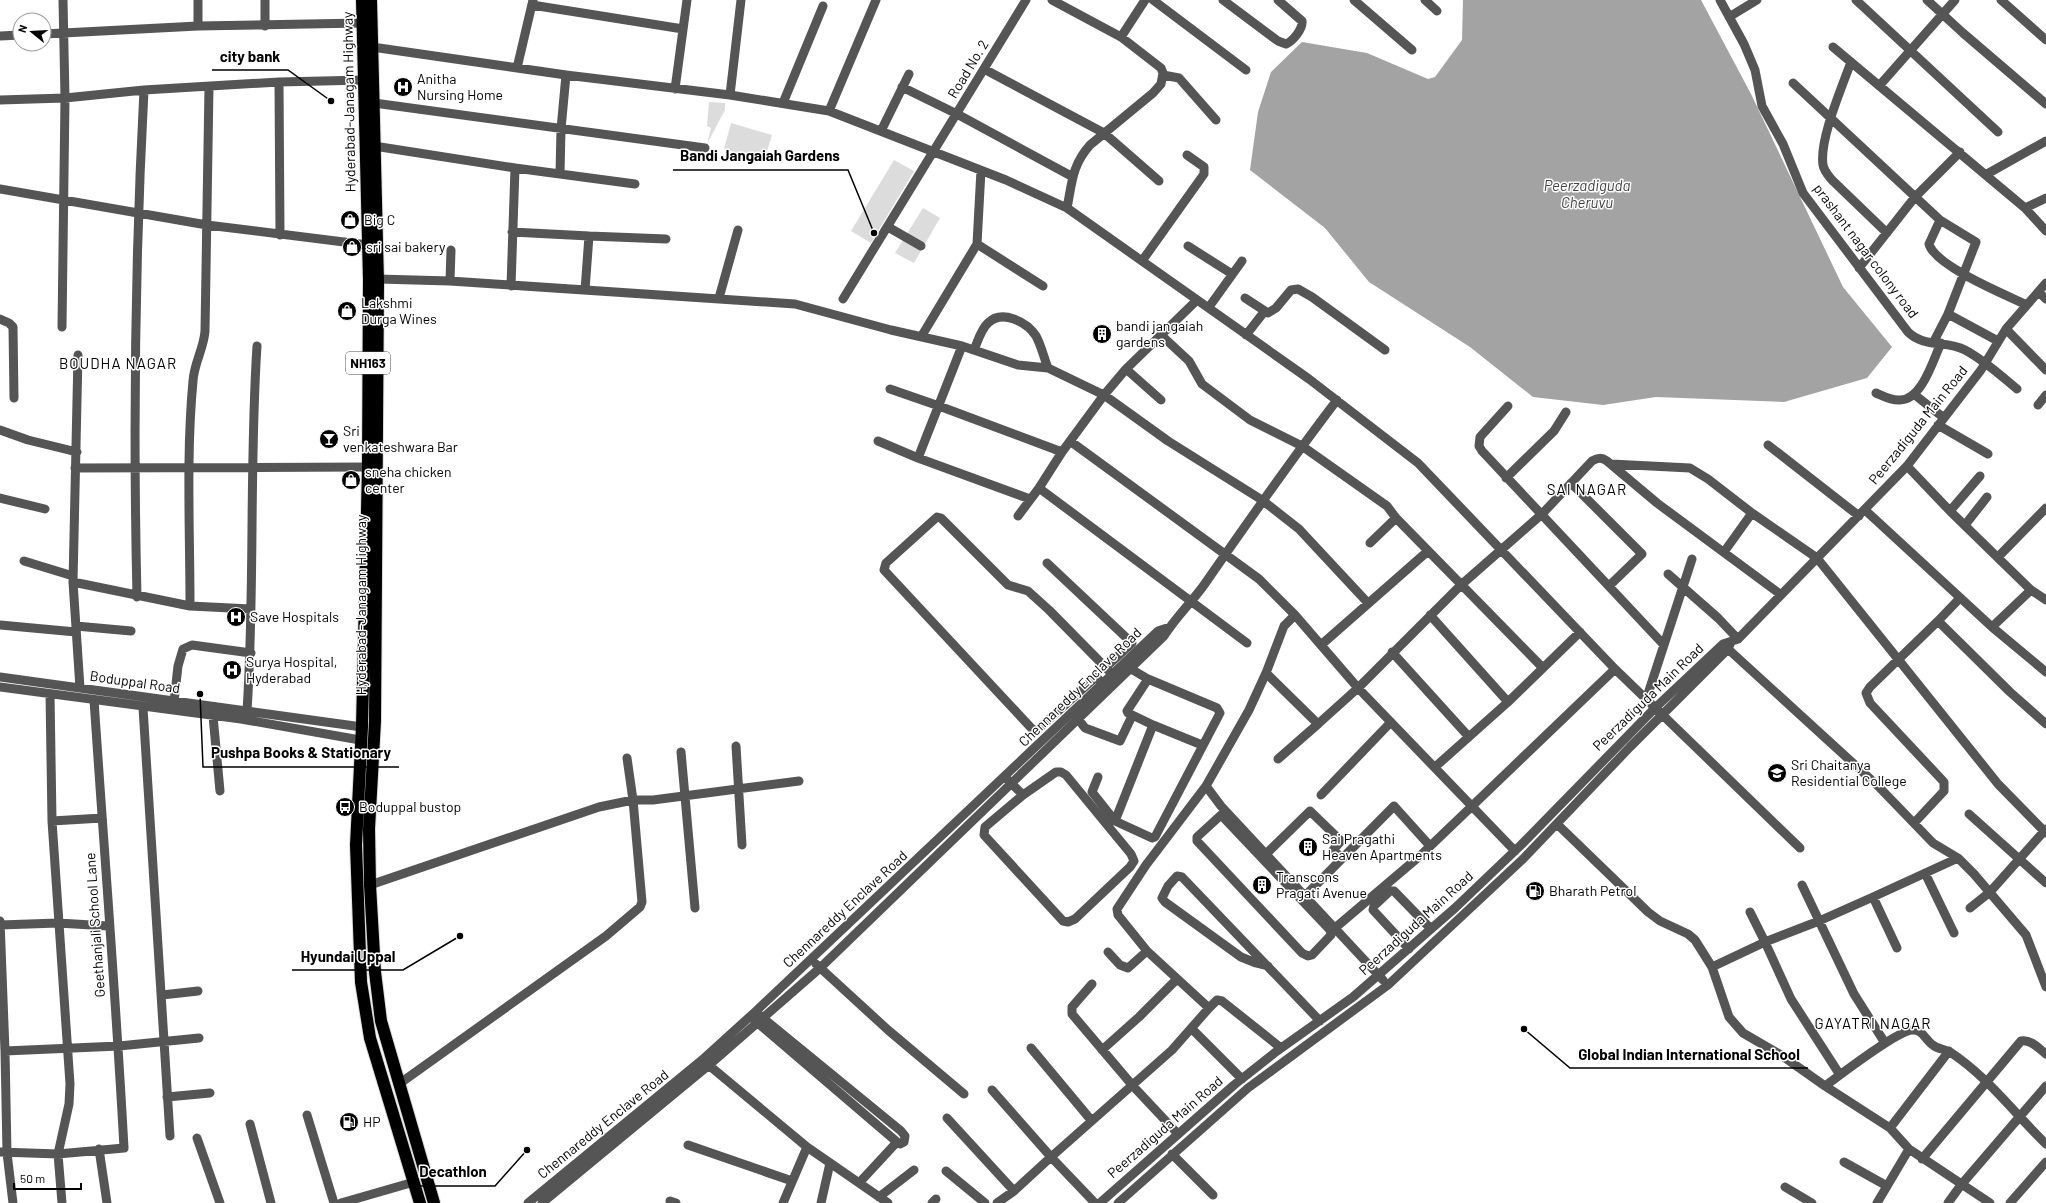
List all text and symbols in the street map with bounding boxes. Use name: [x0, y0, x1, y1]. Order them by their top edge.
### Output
street label: Hyderabad-Janagam Highway: [338, 11, 359, 193]
north arrow: [12, 12, 52, 52]
text: N: [15, 23, 29, 34]
street label: Road No. 2: [944, 37, 992, 101]
callout: city bank: [212, 43, 288, 70]
text: city bank: [220, 47, 280, 65]
place label: Anitha Nursing Home: [417, 70, 503, 103]
hospital icon: Anitha Nursing Home: [392, 76, 414, 98]
callout: Bandi Jangaiah Gardens: [673, 143, 848, 170]
text: Bandi Jangaiah Gardens: [680, 146, 840, 164]
water label: Peerzadiguda Cheruvu: [1544, 176, 1630, 211]
street label: prashant nagar colony road: [1810, 180, 1923, 321]
shop icon: Big C: [339, 209, 361, 231]
place label: Big C: [364, 211, 395, 228]
shop icon: sri sai bakery: [341, 236, 363, 258]
place label: sri sai bakery: [366, 238, 446, 255]
place label: Lakshmi Durga Wines: [361, 294, 437, 327]
shop icon: Lakshmi Durga Wines: [336, 300, 358, 322]
place label: bandi jangaiah gardens: [1116, 317, 1203, 350]
building icon: bandi jangaiah gardens: [1091, 323, 1113, 345]
road number: NH163: [346, 352, 390, 374]
district label: BOUDHA NAGAR: [59, 354, 177, 372]
street label: Peerzadiguda Main Road: [1865, 362, 1971, 487]
place label: Sri venkateshwara Bar: [343, 422, 458, 455]
bar icon: Sri venkateshwara Bar: [318, 428, 340, 450]
place label: sneha chicken center: [365, 463, 452, 496]
shop icon: sneha chicken center: [340, 469, 362, 491]
district label: SAI NAGAR: [1547, 480, 1627, 498]
street label: Hyderabad-Janagam Highway: [352, 514, 369, 695]
hospital icon: Save Hospitals: [225, 606, 247, 628]
place label: Save Hospitals: [250, 608, 339, 625]
street label: Chennareddy Enclave Road: [1015, 624, 1144, 750]
street label: Peerzadiguda Main Road: [1589, 639, 1707, 754]
place label: Surya Hospital, Hyderabad: [246, 653, 337, 686]
hospital icon: Surya Hospital, Hyderabad: [221, 659, 243, 681]
street label: Boduppal Road: [89, 667, 181, 696]
callout: Pushpa Books & Stationary: [203, 740, 399, 767]
text: Pushpa Books & Stationary: [211, 743, 391, 761]
place label: Sri Chaitanya Residential College: [1791, 756, 1907, 789]
school or university icon: Sri Chaitanya Residential College: [1766, 762, 1788, 784]
bus stop icon: Boduppal bustop: [334, 796, 356, 818]
place label: Boduppal bustop: [359, 798, 461, 815]
place label: Sai Pragathi Heaven Apartments: [1322, 830, 1442, 863]
building icon: Sai Pragathi Heaven Apartments: [1297, 836, 1319, 858]
street label: Chennareddy Enclave Road: [779, 847, 910, 971]
street label: Geethanjali School Lane: [81, 852, 108, 998]
street label: Peerzadiguda Main Road: [1355, 867, 1476, 978]
place label: Transcons Pragati Avenue: [1276, 868, 1367, 901]
building icon: Transcons Pragati Avenue: [1251, 874, 1273, 896]
fuel station icon: Bharath Petrol: [1524, 880, 1546, 902]
place label: Bharath Petrol: [1549, 882, 1636, 899]
callout: Hyundai Uppal: [292, 943, 403, 970]
text: Hyundai Uppal: [301, 947, 395, 965]
district label: GAYATRI NAGAR: [1815, 1014, 1931, 1032]
callout: Global Indian International School: [1570, 1041, 1808, 1068]
text: Global Indian International School: [1578, 1045, 1800, 1063]
street label: Chennareddy Enclave Road: [534, 1065, 672, 1182]
street label: Peerzadiguda Main Road: [1104, 1072, 1226, 1181]
fuel station icon: HP: [338, 1111, 360, 1133]
place label: HP: [363, 1113, 380, 1130]
callout: Decathlon: [411, 1159, 495, 1186]
text: Decathlon: [419, 1162, 487, 1180]
scale bar: [14, 1165, 81, 1191]
text: 50 m: [20, 1171, 45, 1185]

